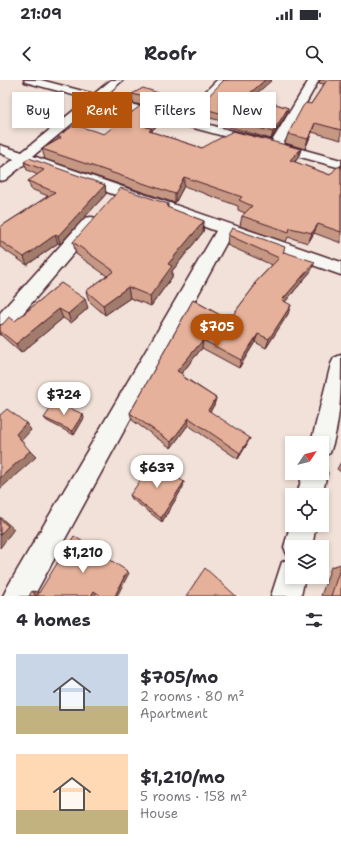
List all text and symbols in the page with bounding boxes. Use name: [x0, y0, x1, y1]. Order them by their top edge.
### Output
text: 21:09: [20, 4, 62, 24]
text: Roofr: [144, 42, 197, 66]
icon: back: [16, 43, 38, 65]
icon: search: [303, 43, 325, 65]
chip: Buy: [12, 92, 64, 128]
chip: Rent: [72, 92, 132, 128]
chip: Filters: [140, 92, 210, 128]
chip: New: [218, 92, 276, 128]
pin: $705: [193, 314, 241, 348]
text: $705: [200, 318, 234, 335]
pin: $724: [40, 382, 88, 416]
text: $724: [47, 386, 81, 403]
north arrow: [285, 436, 329, 480]
map controls: [285, 436, 329, 584]
pin: $637: [133, 455, 181, 489]
text: $637: [139, 459, 175, 476]
button: locate: [285, 488, 329, 532]
pin: $1,210: [50, 540, 116, 574]
button: layers: [285, 540, 329, 584]
text: $1,210: [63, 544, 103, 561]
text: 4 homes: [16, 609, 91, 631]
icon: filters: [303, 609, 325, 631]
text: $705/mo: [140, 666, 218, 688]
icon: home: [48, 670, 96, 718]
text: 2 rooms · 80 m²: [140, 688, 244, 705]
text: Apartment: [140, 705, 208, 722]
text: $1,210/mo: [140, 766, 225, 788]
icon: home: [48, 770, 96, 818]
text: 5 rooms · 158 m²: [140, 788, 247, 805]
text: House: [140, 805, 178, 822]

